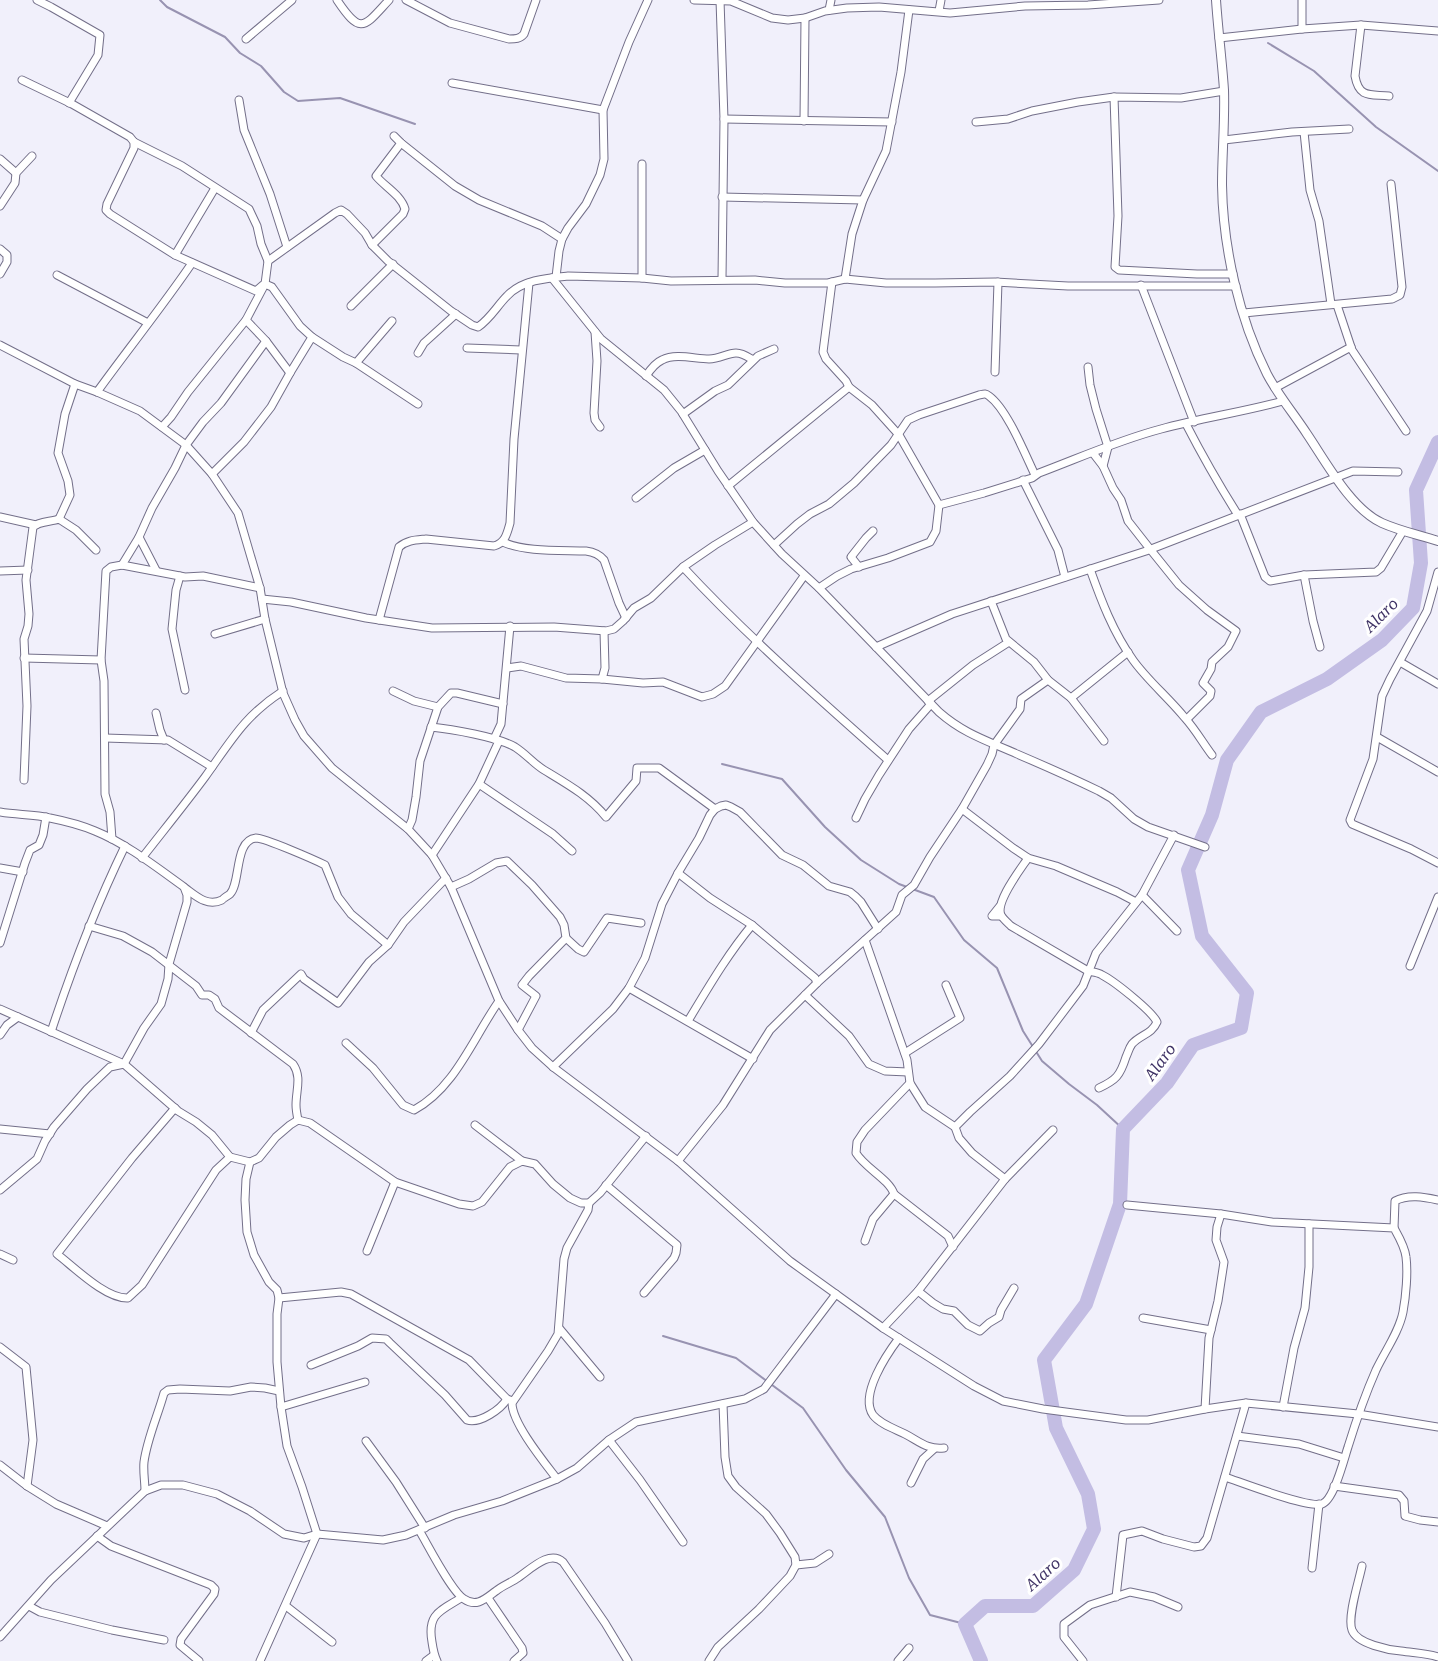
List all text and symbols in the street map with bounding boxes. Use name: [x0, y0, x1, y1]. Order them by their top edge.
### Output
water label: Alaro: [1359, 594, 1402, 637]
water label: Alaro: [1140, 1040, 1180, 1085]
water label: Alaro: [1021, 1553, 1064, 1595]

